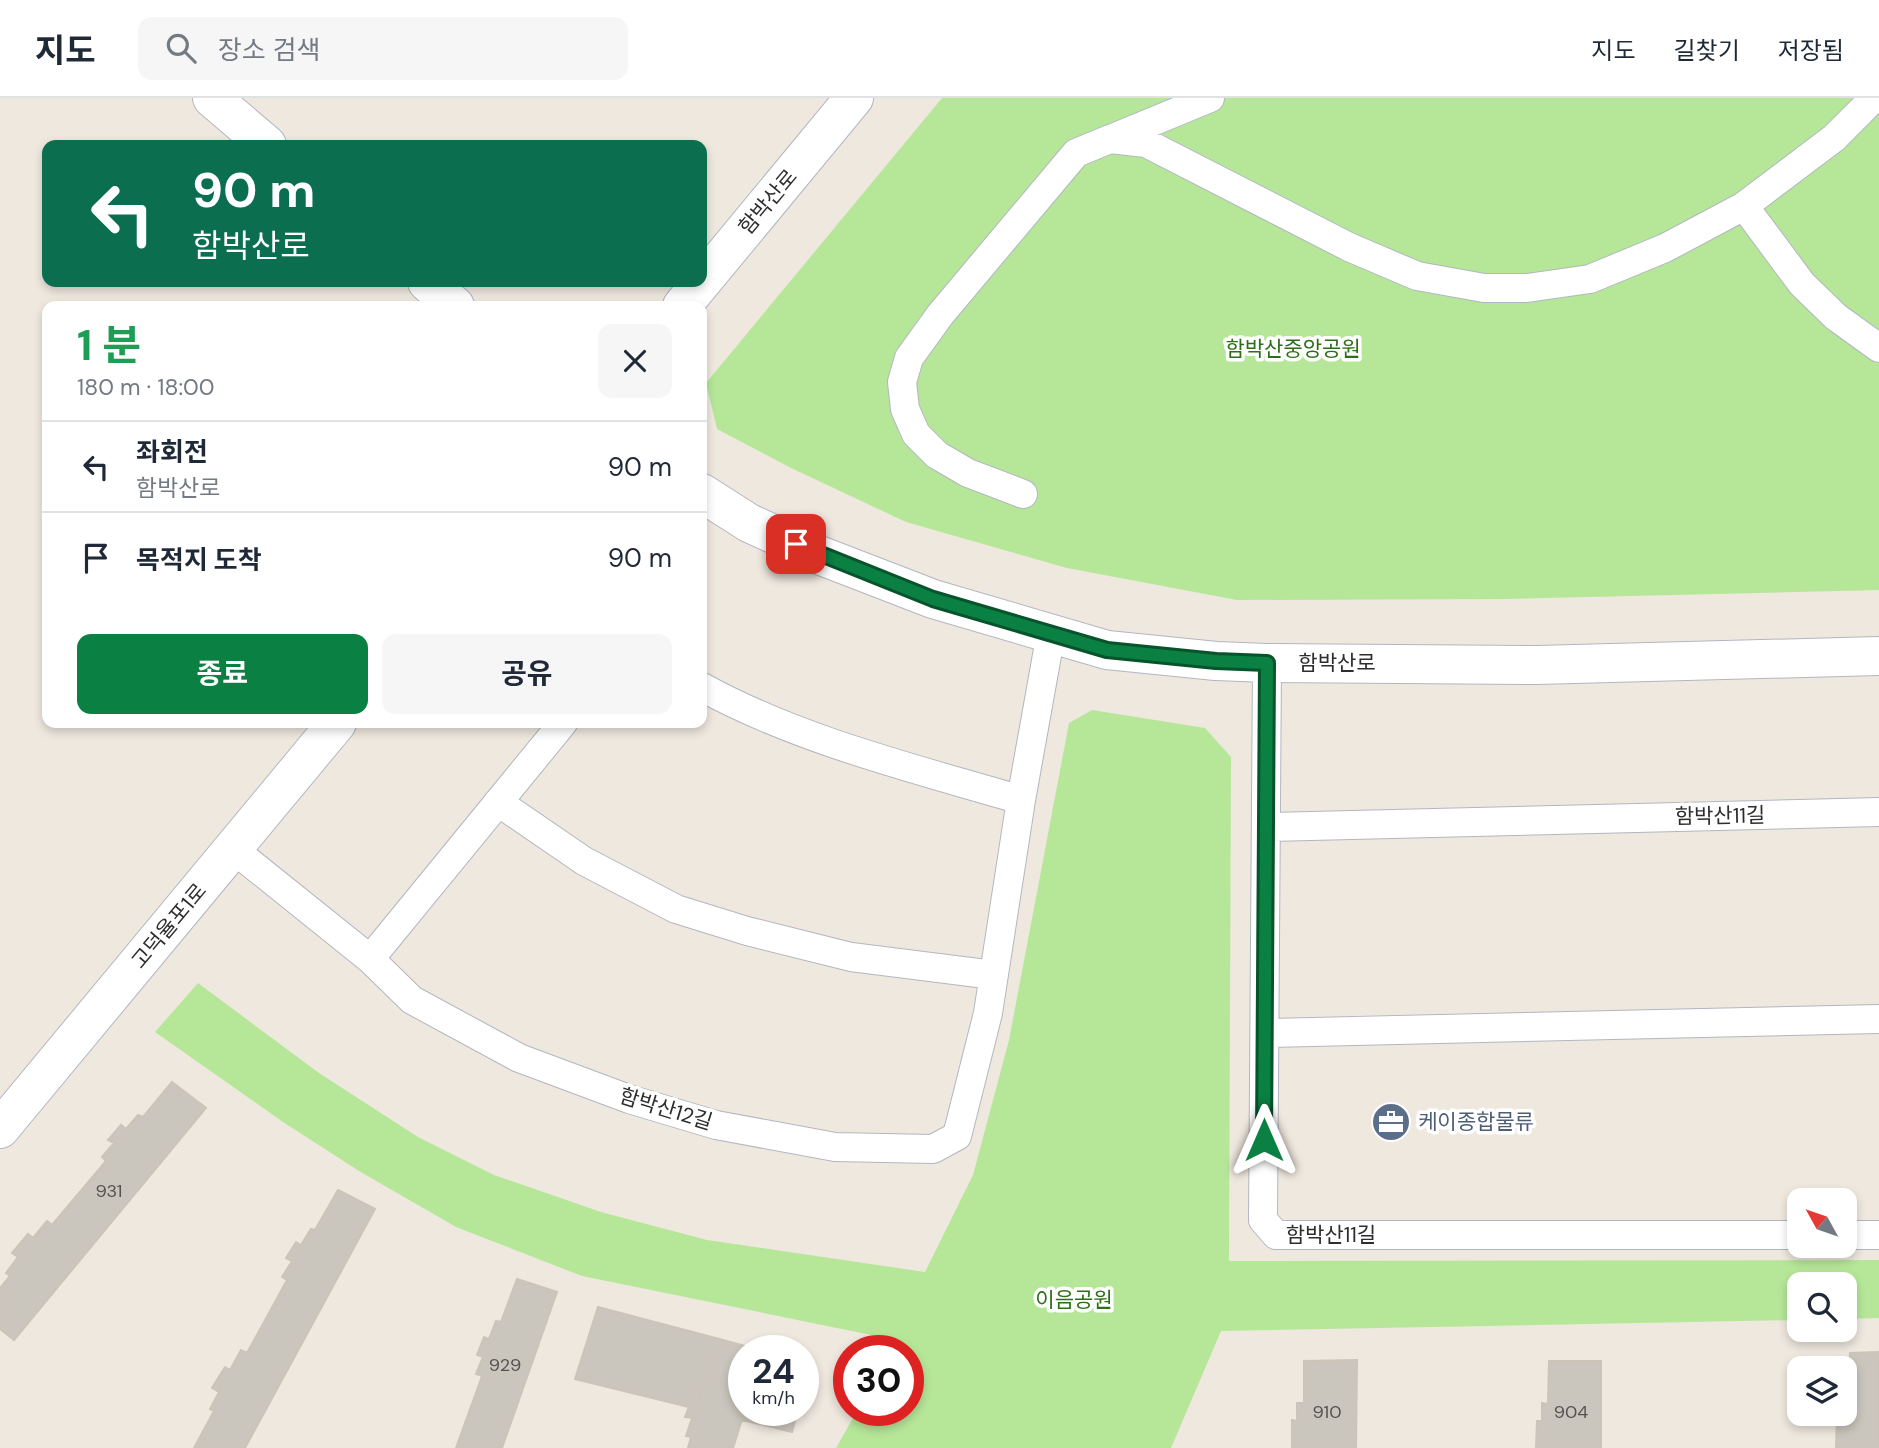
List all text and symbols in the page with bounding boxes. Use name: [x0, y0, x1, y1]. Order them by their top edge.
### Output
search box: [138, 17, 628, 80]
text: 지도: [35, 29, 96, 72]
icon: search: [162, 29, 200, 67]
text: 장소 검색: [218, 33, 320, 67]
text: 지도: [1591, 35, 1636, 66]
text: 길찾기: [1674, 35, 1740, 66]
text: 저장됨: [1778, 35, 1844, 66]
text: 90 m: [192, 158, 315, 222]
street label: 함박산로: [732, 163, 804, 241]
icon: left: [77, 168, 168, 259]
text: 함박산로: [192, 225, 310, 267]
text: 1 분: [77, 318, 141, 373]
button: close: [598, 324, 672, 398]
park label: 함박산중앙공원: [1225, 335, 1361, 363]
text: 180 m · 18:00: [77, 372, 215, 402]
text: 좌회전: [136, 435, 208, 469]
icon: left: [77, 448, 115, 486]
text: 90 m: [608, 450, 672, 484]
text: 함박산로: [136, 473, 221, 503]
pin: [766, 514, 826, 574]
icon: arrive: [777, 525, 815, 563]
icon: arrive: [77, 539, 115, 577]
text: 90 m: [608, 541, 672, 575]
text: 목적지 도착: [136, 543, 262, 577]
button: 종료: [77, 634, 368, 714]
button: 공유: [382, 634, 672, 714]
street label: 함박산로: [1298, 649, 1376, 677]
street label: 함박산11길: [1675, 801, 1765, 831]
street label: 고덕율포1로: [125, 877, 213, 975]
street label: 함박산12길: [616, 1082, 716, 1136]
office icon: 케이종합물류: [1370, 1101, 1412, 1143]
position arrow: [1227, 1103, 1301, 1177]
place label: 케이종합물류: [1418, 1108, 1534, 1136]
house number: 931: [96, 1179, 122, 1203]
north arrow: [1787, 1188, 1857, 1258]
map controls: [1787, 1188, 1857, 1426]
street label: 함박산11길: [1286, 1221, 1376, 1249]
button: search: [1787, 1272, 1857, 1342]
park label: 이음공원: [1035, 1286, 1113, 1314]
speed limit sign: 30: [833, 1335, 924, 1426]
text: 24: [752, 1348, 795, 1394]
house number: 929: [489, 1353, 521, 1377]
button: layers: [1787, 1356, 1857, 1426]
text: km/h: [752, 1386, 795, 1410]
house number: 910: [1313, 1400, 1341, 1424]
house number: 904: [1554, 1400, 1588, 1424]

